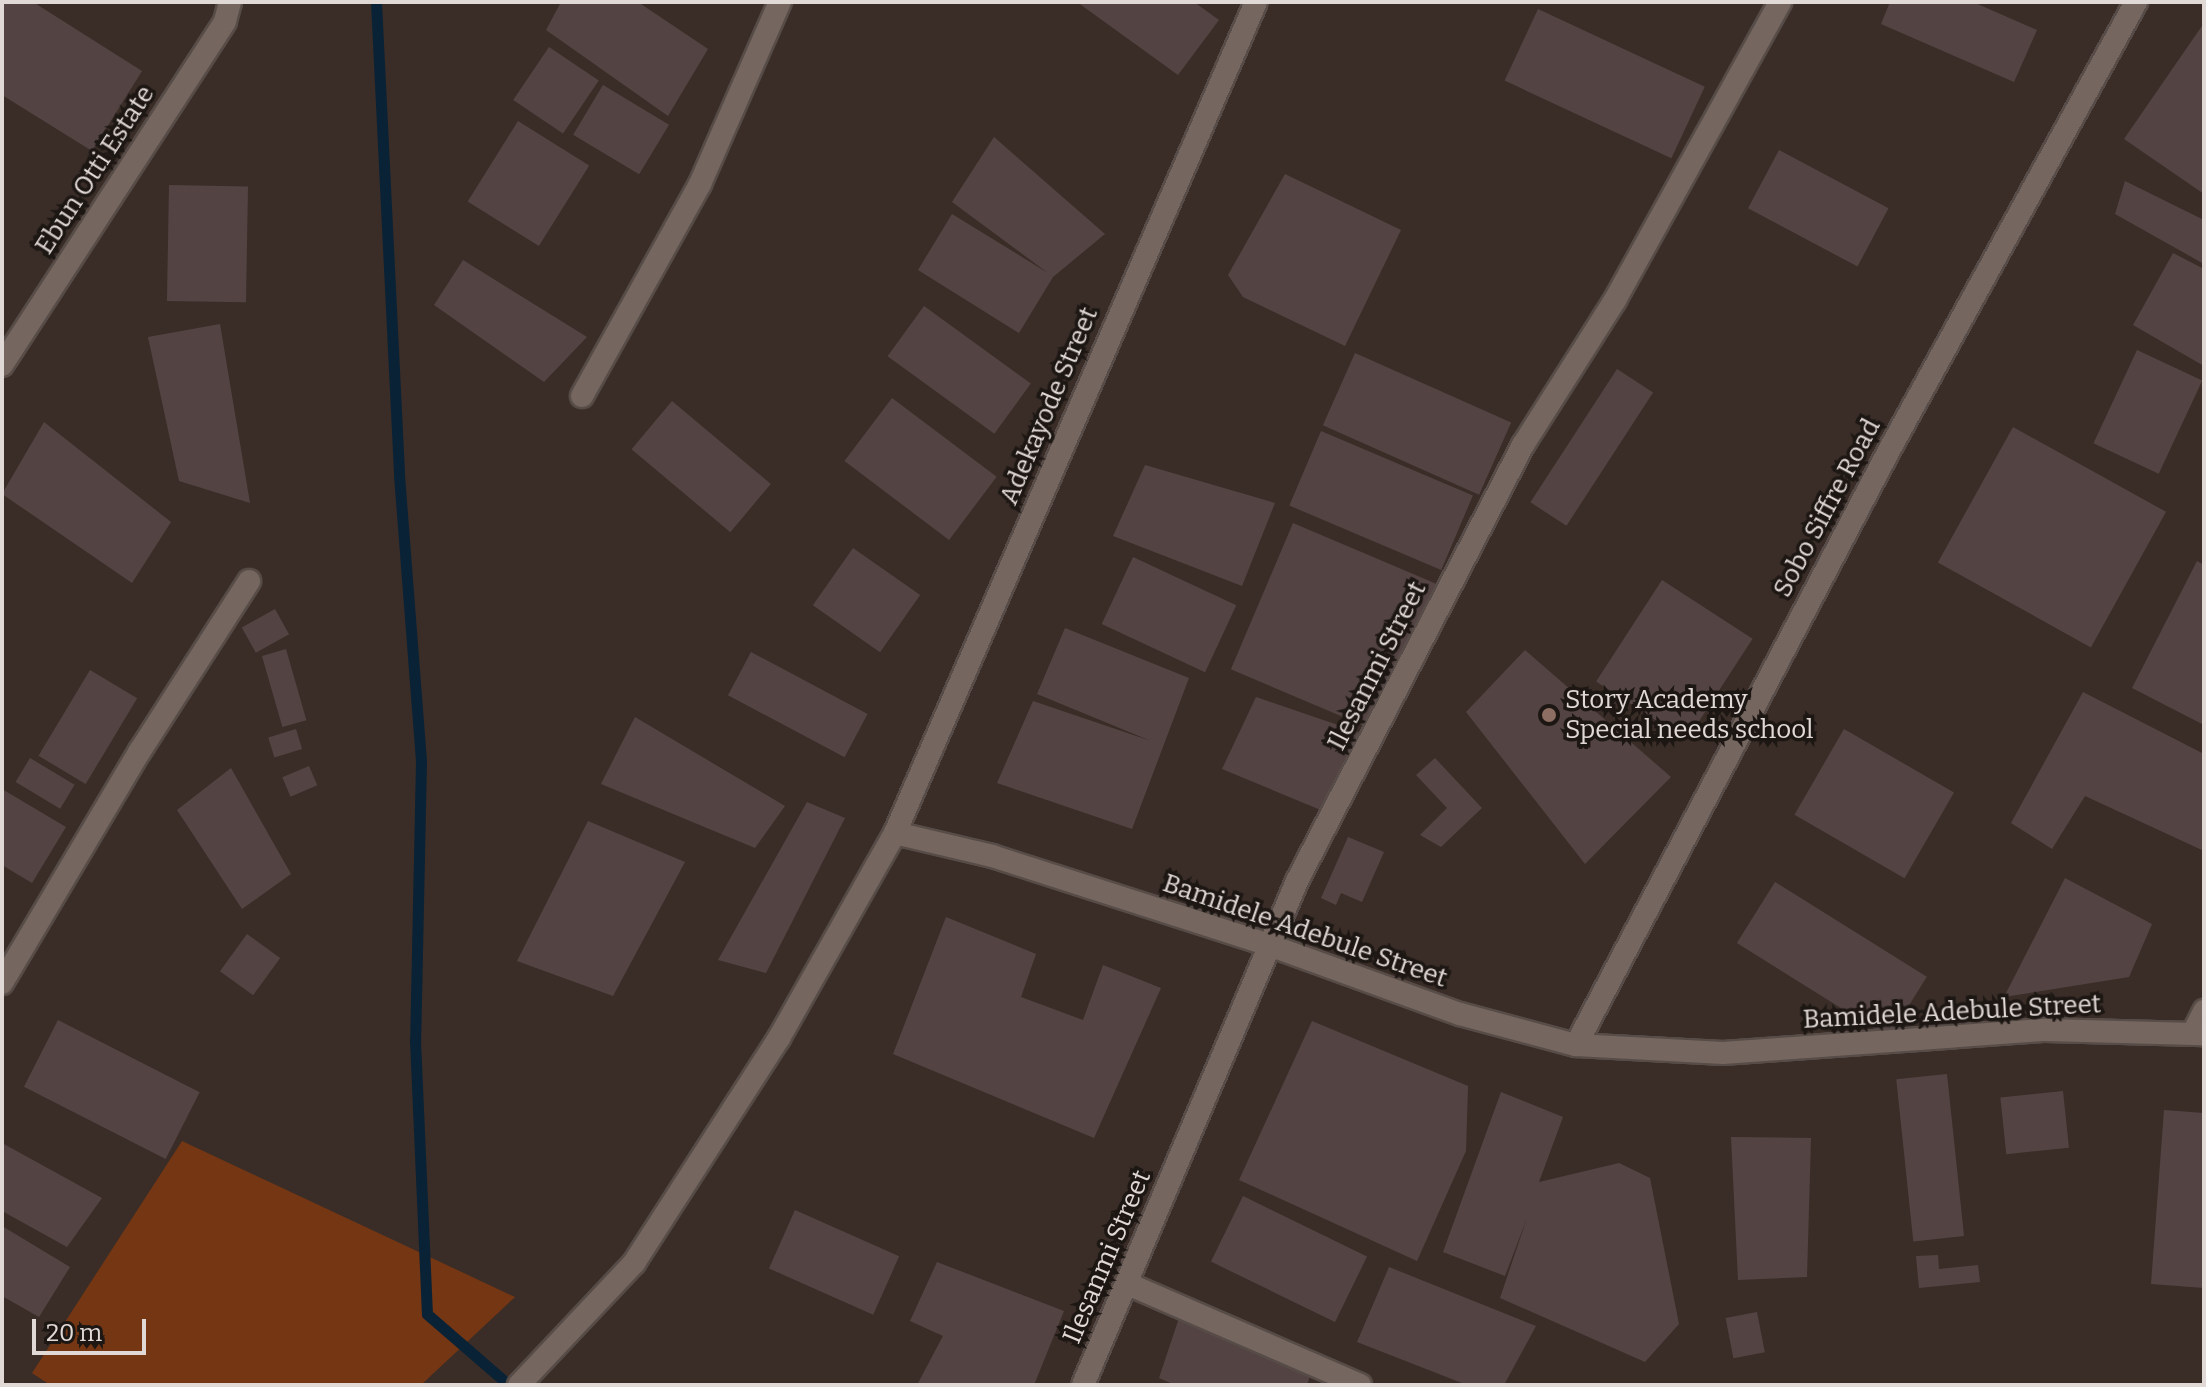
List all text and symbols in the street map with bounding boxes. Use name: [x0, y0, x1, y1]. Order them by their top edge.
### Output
street label: Ebun Otti Estate: [29, 80, 161, 260]
street label: Adekayode Street: [993, 303, 1105, 509]
street label: Sobo Siffre Road: [1767, 414, 1887, 602]
street label: Ilesanmi Street: [1321, 576, 1433, 756]
place label: Story Academy Special needs school: [1565, 684, 1814, 746]
marker: Story Academy Special needs school: [1540, 706, 1558, 724]
street label: Bamidele Adebule Street: [1159, 868, 1451, 994]
street label: Bamidele Adebule Street: [1802, 989, 2102, 1035]
street label: Ilesanmi Street: [1056, 1166, 1158, 1348]
scale bar: [36, 1303, 150, 1353]
text: 20 m: [46, 1319, 102, 1347]

